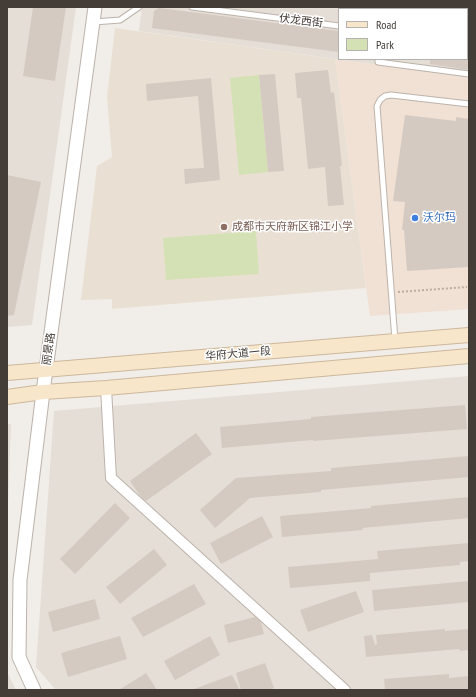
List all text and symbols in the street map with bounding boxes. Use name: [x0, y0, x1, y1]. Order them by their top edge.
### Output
legend: [338, 8, 468, 60]
street label: 伏龙西街: [278, 12, 324, 30]
text: Road: [376, 17, 396, 32]
text: Park: [376, 37, 394, 52]
place label: 沃尔玛: [423, 211, 456, 225]
marker: 沃尔玛: [410, 213, 420, 223]
place label: 成都市天府新区锦江小学: [232, 220, 353, 234]
marker: 成都市天府新区锦江小学: [219, 222, 229, 232]
street label: 丽景路: [40, 332, 58, 366]
street label: 华府大道一段: [205, 345, 271, 363]

